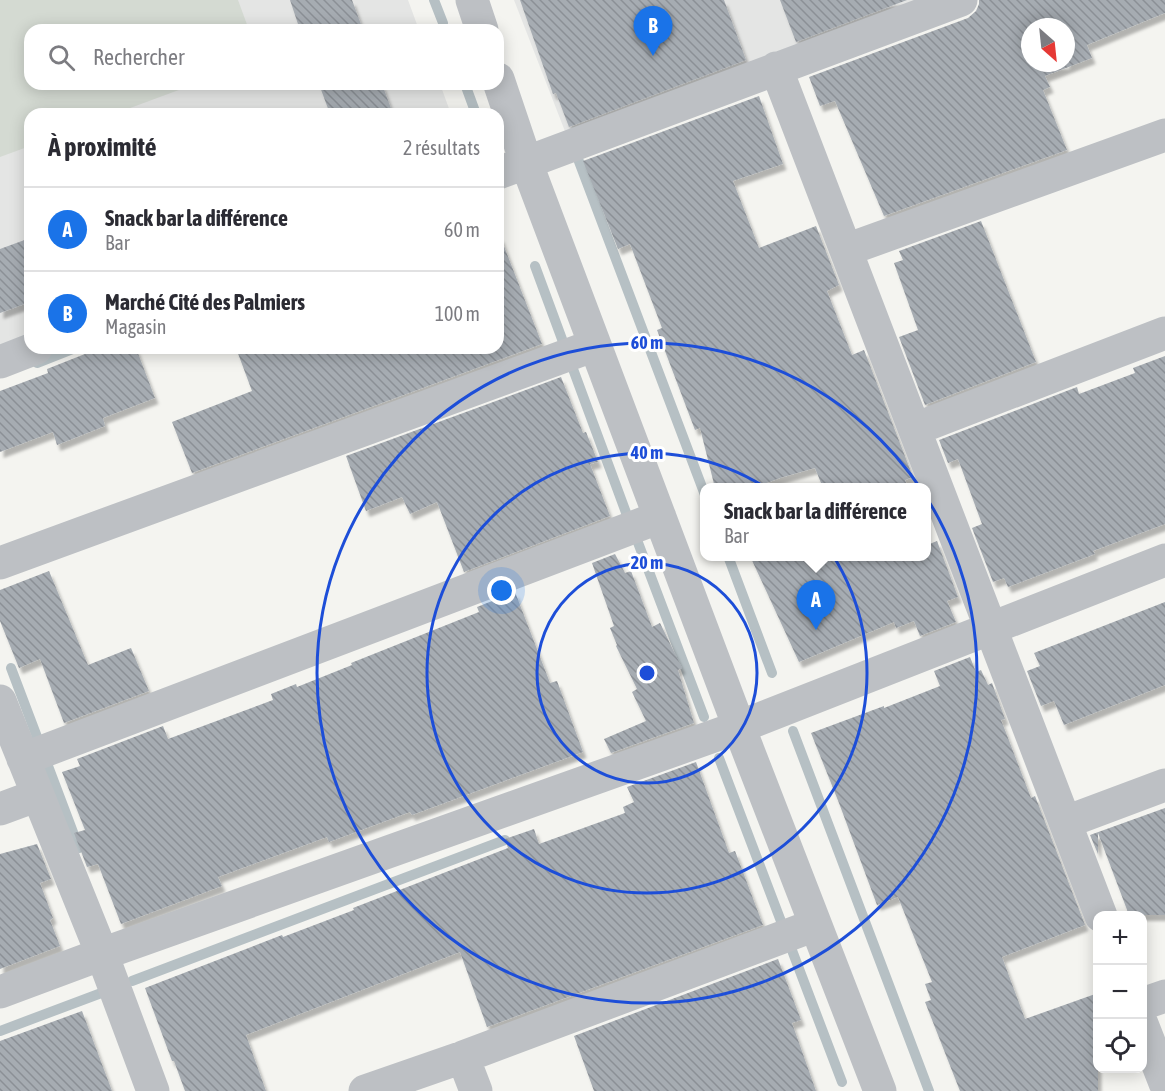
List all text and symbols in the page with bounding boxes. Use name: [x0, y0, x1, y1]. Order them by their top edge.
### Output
pin: B: [634, 7, 672, 56]
north arrow: [1021, 18, 1075, 72]
search box: [24, 24, 504, 90]
icon: search: [45, 41, 78, 74]
text: Rechercher: [93, 44, 184, 70]
text: À proximité: [48, 132, 156, 162]
text: 2 résultats: [403, 136, 480, 159]
text: Snack bar la différence: [105, 205, 288, 231]
text: A: [63, 218, 72, 241]
text: 60 m: [444, 218, 480, 241]
text: Bar: [105, 231, 130, 254]
text: Marché Cité des Palmiers: [105, 289, 305, 315]
text: B: [63, 302, 72, 325]
text: 100 m: [435, 302, 480, 325]
text: Magasin: [105, 315, 167, 338]
text: 60 m: [631, 332, 663, 353]
text: 40 m: [630, 442, 663, 463]
popup: [700, 483, 931, 561]
text: Snack bar la différence: [724, 498, 907, 524]
text: Bar: [724, 524, 749, 547]
text: 20 m: [631, 552, 663, 573]
your location: [487, 576, 516, 605]
pin: A: [796, 580, 836, 630]
centre of rings: [637, 663, 657, 683]
map controls: [1093, 911, 1147, 1073]
button: +: [1093, 911, 1147, 965]
button: −: [1093, 965, 1147, 1019]
button: locate: [1093, 1019, 1147, 1073]

